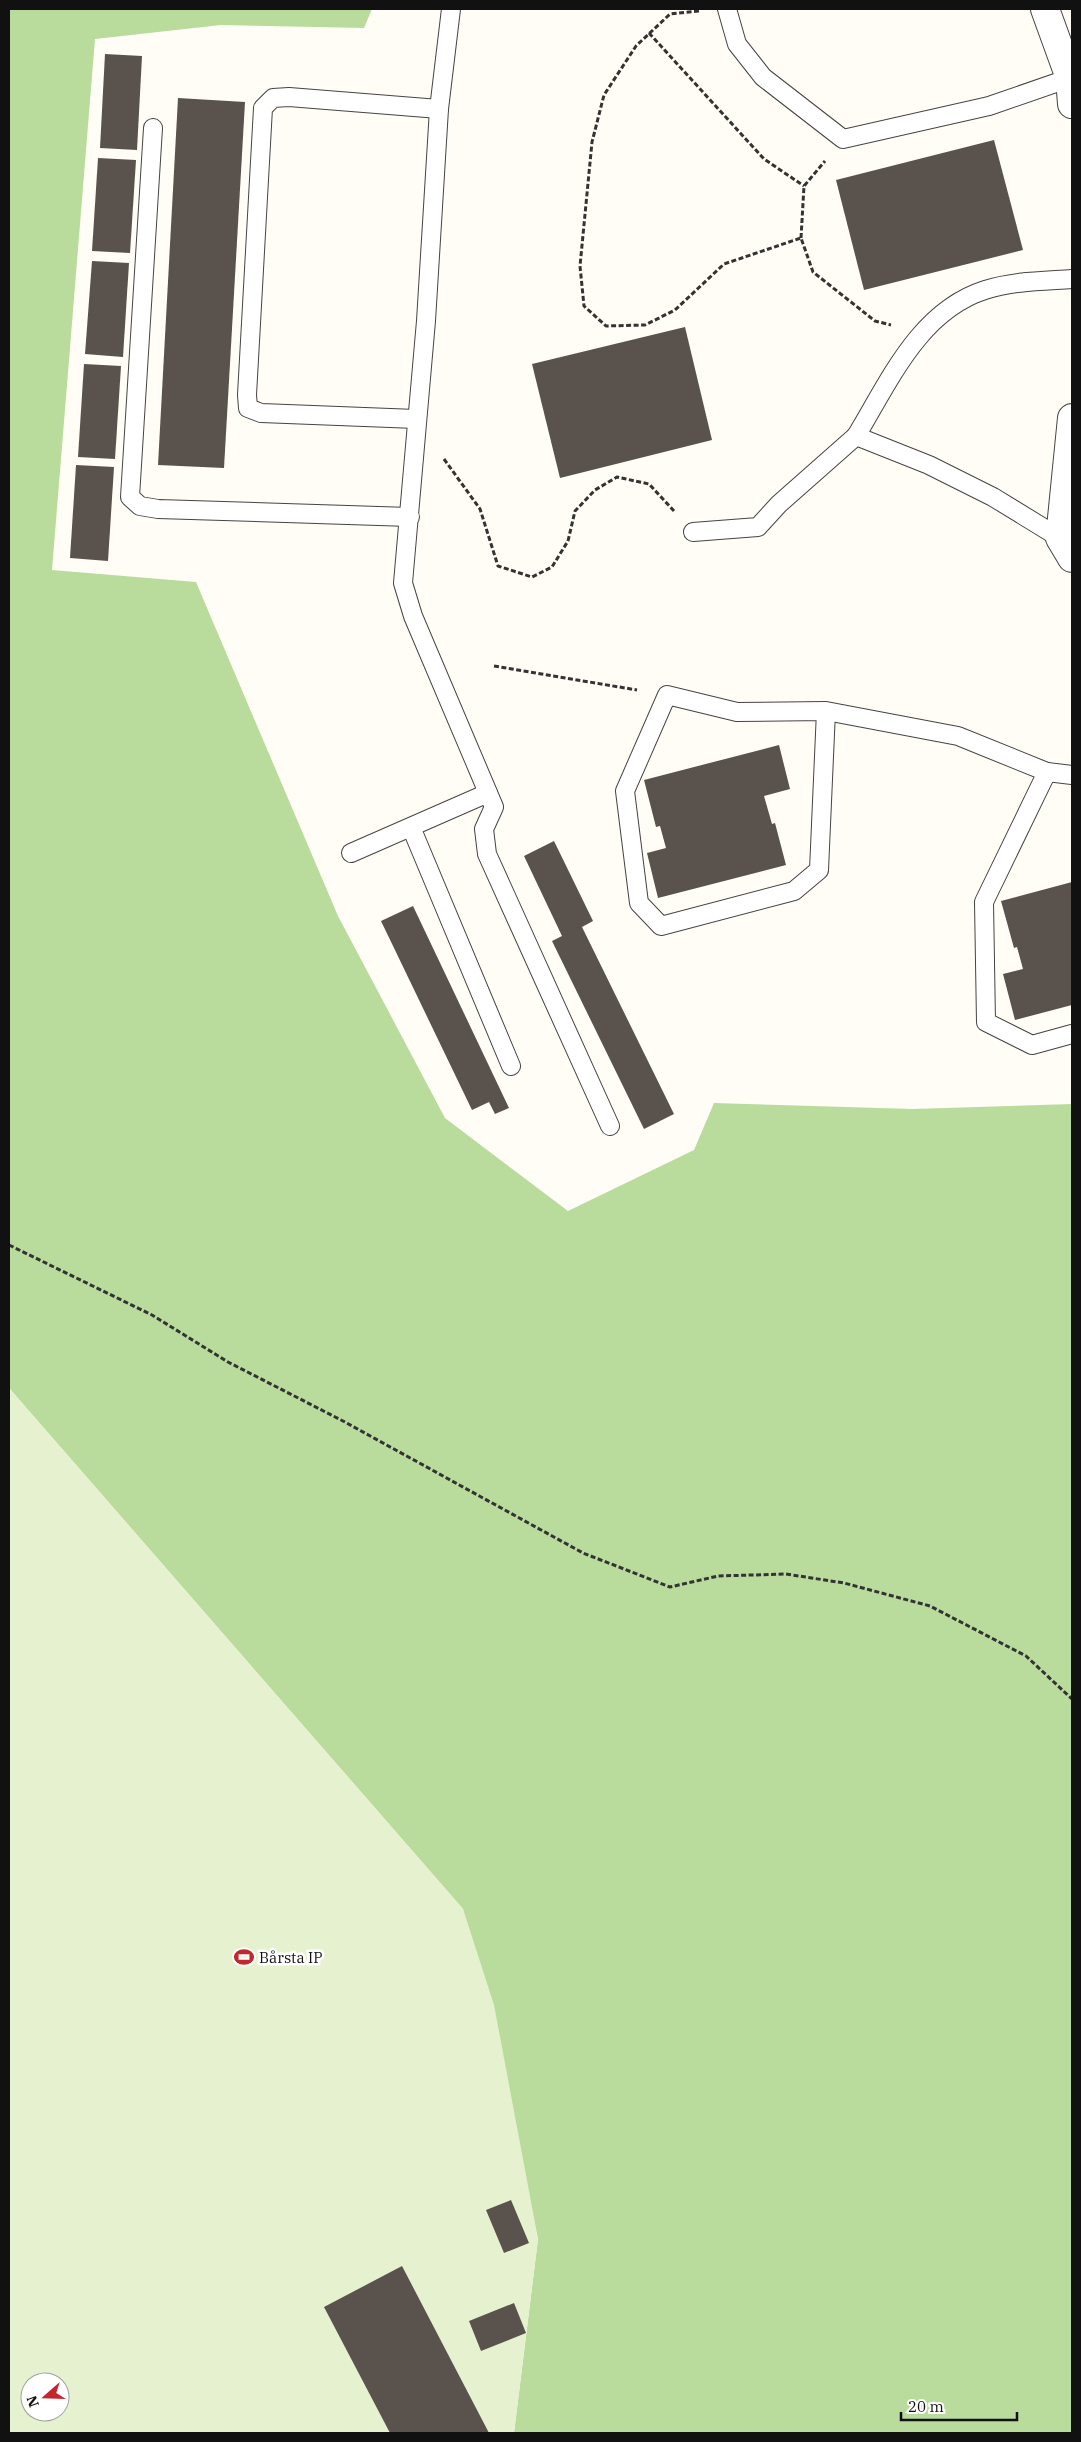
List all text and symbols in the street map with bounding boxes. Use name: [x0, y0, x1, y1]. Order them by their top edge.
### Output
sports icon: Bårsta IP: [233, 1946, 255, 1968]
place label: Bårsta IP: [259, 1948, 323, 1967]
north arrow: [20, 2372, 70, 2422]
scale bar: [901, 2390, 1017, 2422]
text: N: [22, 2393, 43, 2410]
text: 20 m: [908, 2397, 944, 2416]

